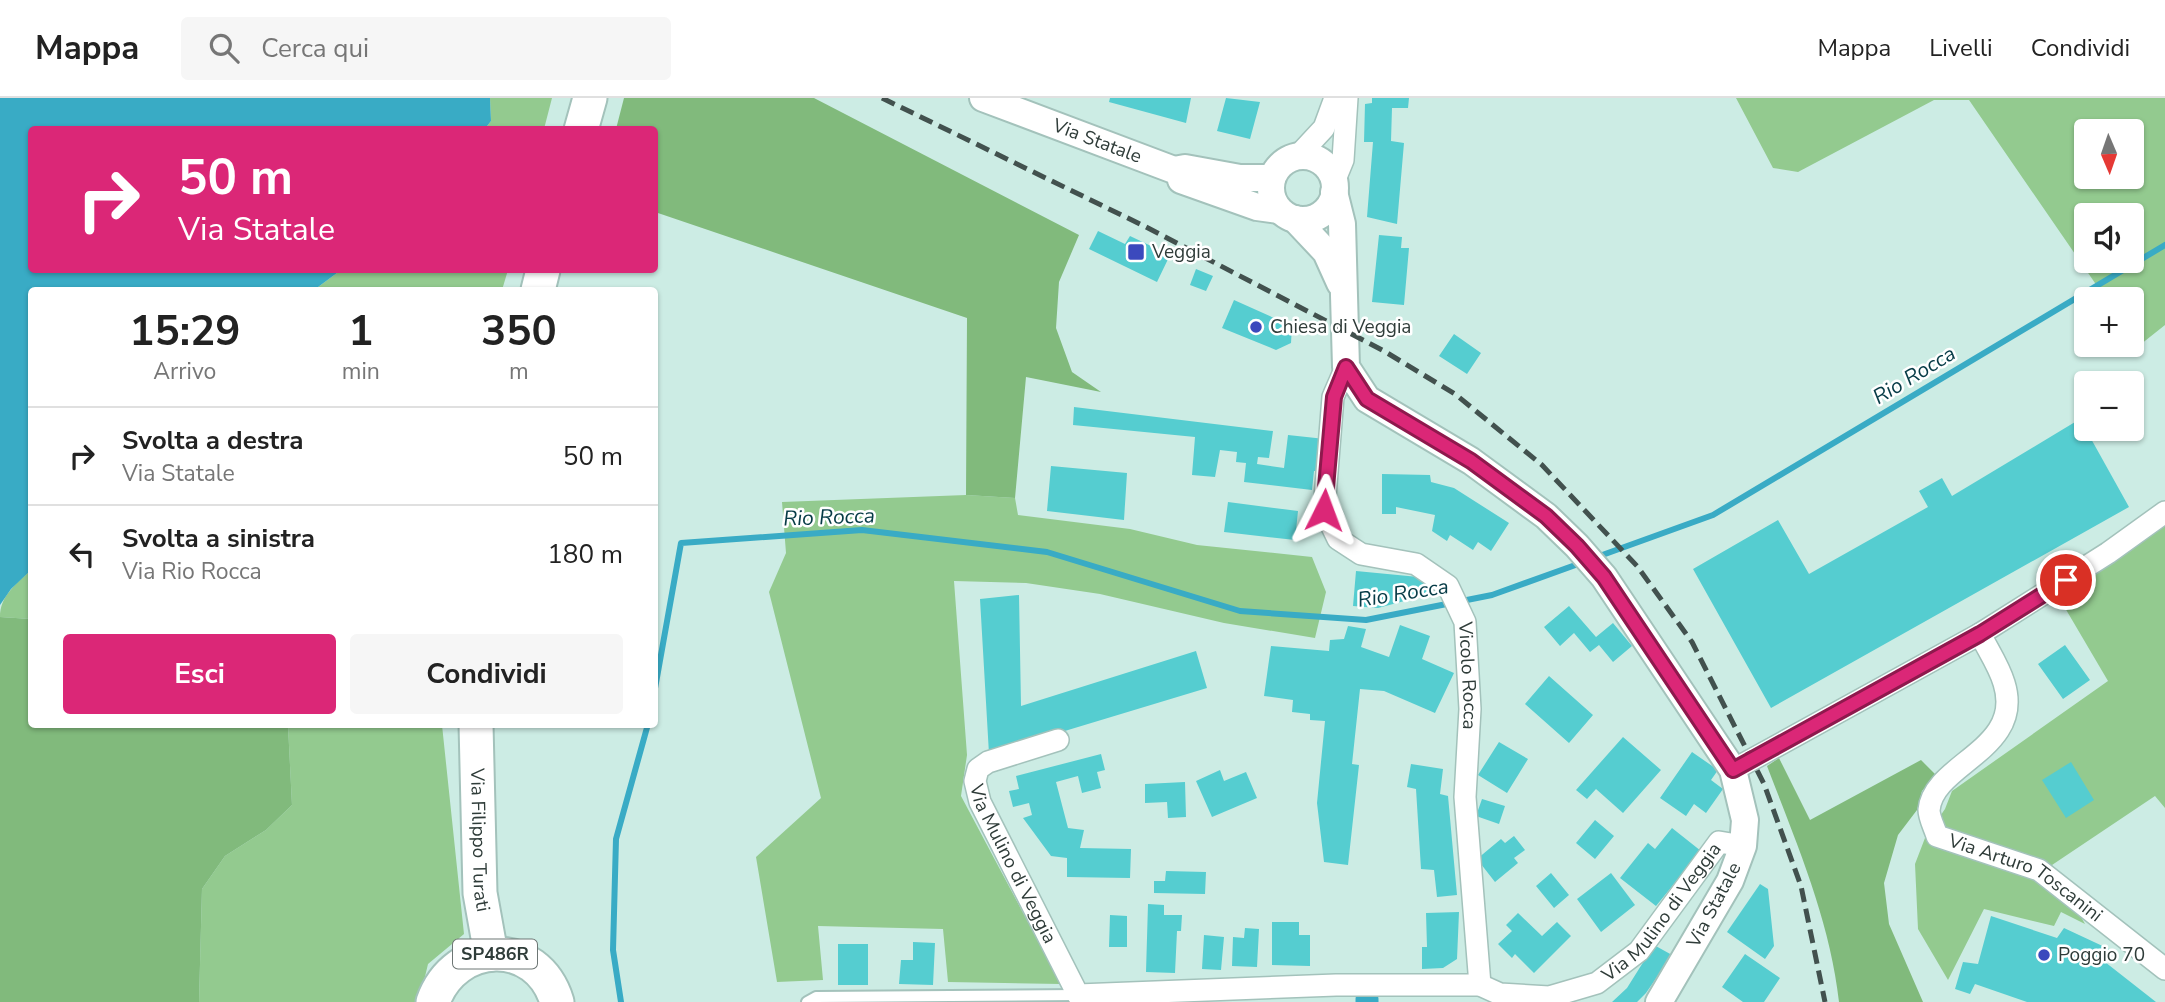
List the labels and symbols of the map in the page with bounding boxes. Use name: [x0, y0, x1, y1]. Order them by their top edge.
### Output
street label: Via Statale: [1048, 112, 1145, 170]
north arrow: [2074, 119, 2144, 189]
place label: Veggia: [1151, 239, 1211, 265]
marker: Veggia: [1126, 242, 1146, 262]
place label: Chiesa di Veggia: [1270, 314, 1411, 340]
marker: Chiesa di Veggia: [1248, 319, 1264, 335]
water label: Rio Rocca: [1867, 339, 1961, 411]
position arrow: [1287, 473, 1361, 547]
water label: Rio Rocca: [783, 501, 875, 533]
pin: [2036, 550, 2096, 610]
water label: Rio Rocca: [1355, 572, 1451, 614]
street label: Vicolo Rocca: [1452, 620, 1483, 730]
street label: Via Filippo Turati: [464, 767, 496, 914]
street label: Via Mulino di Veggia: [963, 780, 1063, 948]
street label: Via Arturo Toscanini: [1944, 827, 2108, 928]
street label: Via Mulino di Veggia: [1596, 837, 1727, 988]
street label: Via Statale: [1680, 858, 1747, 953]
road number: SP486R: [453, 940, 537, 968]
place label: Poggio 70: [2058, 942, 2145, 968]
marker: Poggio 70: [2036, 947, 2052, 963]

